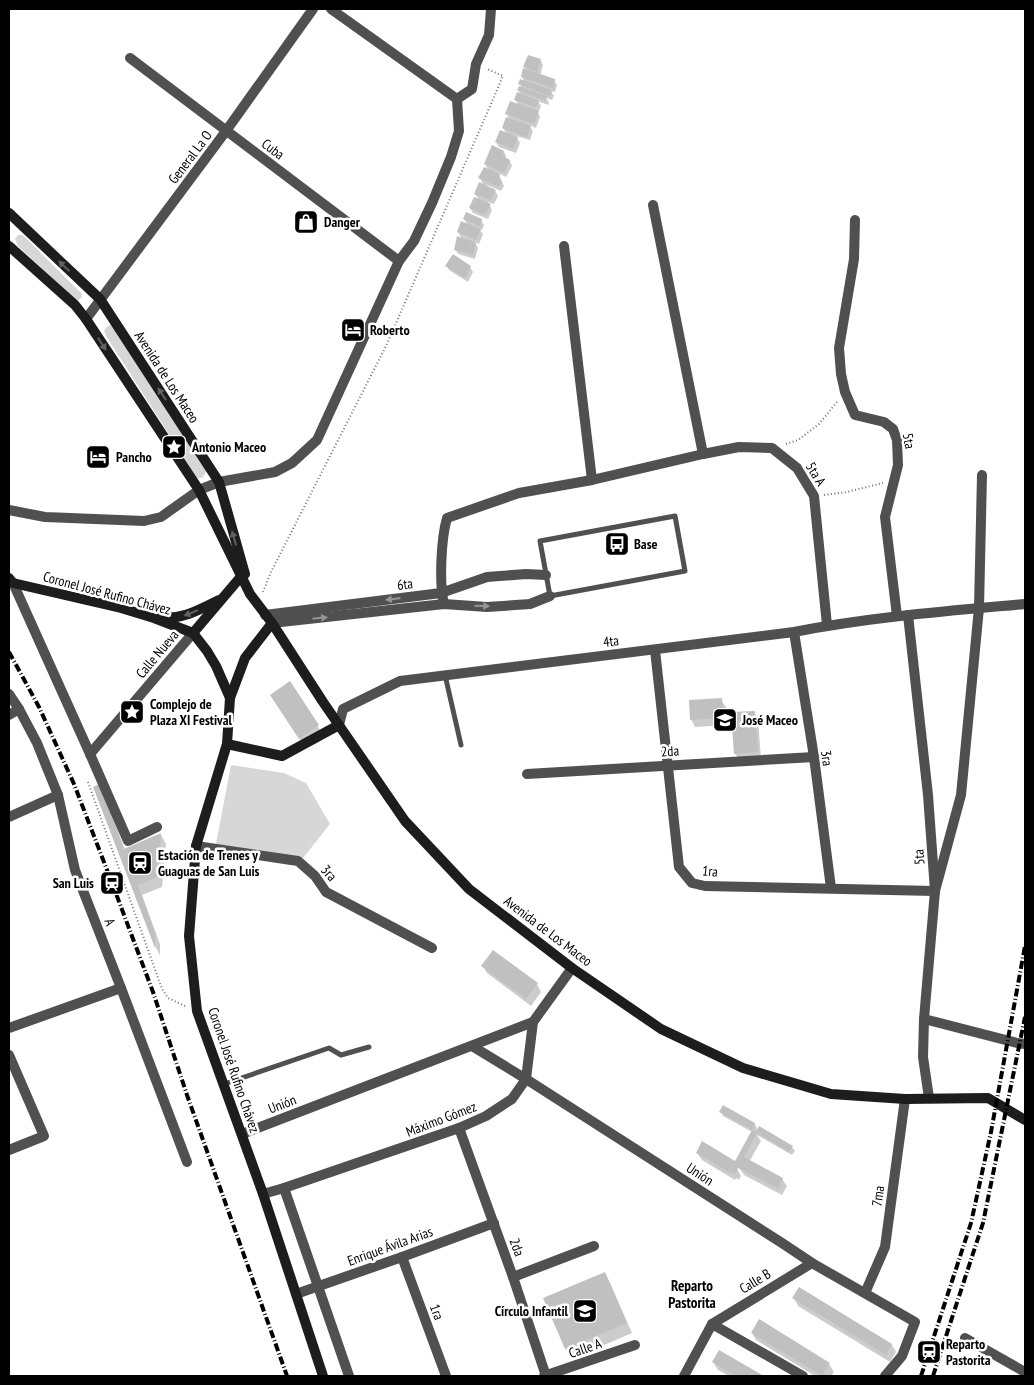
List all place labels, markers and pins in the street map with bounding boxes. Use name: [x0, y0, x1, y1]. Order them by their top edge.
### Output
shop icon: Danger: [293, 209, 319, 235]
place label: Danger: [324, 213, 361, 231]
hotel icon: Roberto: [340, 317, 366, 343]
place label: Roberto: [370, 321, 410, 339]
place icon: Antonio Maceo: [161, 434, 187, 460]
place label: Antonio Maceo: [191, 438, 266, 456]
hotel icon: Pancho: [85, 444, 111, 470]
place label: Pancho: [116, 448, 152, 466]
bus stop icon: Base: [604, 531, 630, 557]
place label: Base: [634, 535, 658, 553]
place label: Complejo de Plaza XI Festival: [150, 695, 232, 729]
place icon: Complejo de Plaza XI Festival: [119, 699, 145, 725]
school or university icon: José Maceo: [712, 707, 738, 733]
place label: José Maceo: [741, 711, 798, 729]
place label: Estación de Trenes y Guaguas de San Luis: [158, 846, 260, 880]
station icon: Estación de Trenes y Guaguas de San Luis: [127, 850, 153, 876]
station icon: San Luis: [99, 870, 125, 896]
place label: San Luis: [53, 874, 94, 892]
school or university icon: Círculo Infantil: [572, 1298, 598, 1324]
place label: Círculo Infantil: [495, 1302, 569, 1320]
place label: Reparto Pastorita: [946, 1335, 991, 1369]
station icon: Reparto Pastorita: [916, 1339, 942, 1365]

